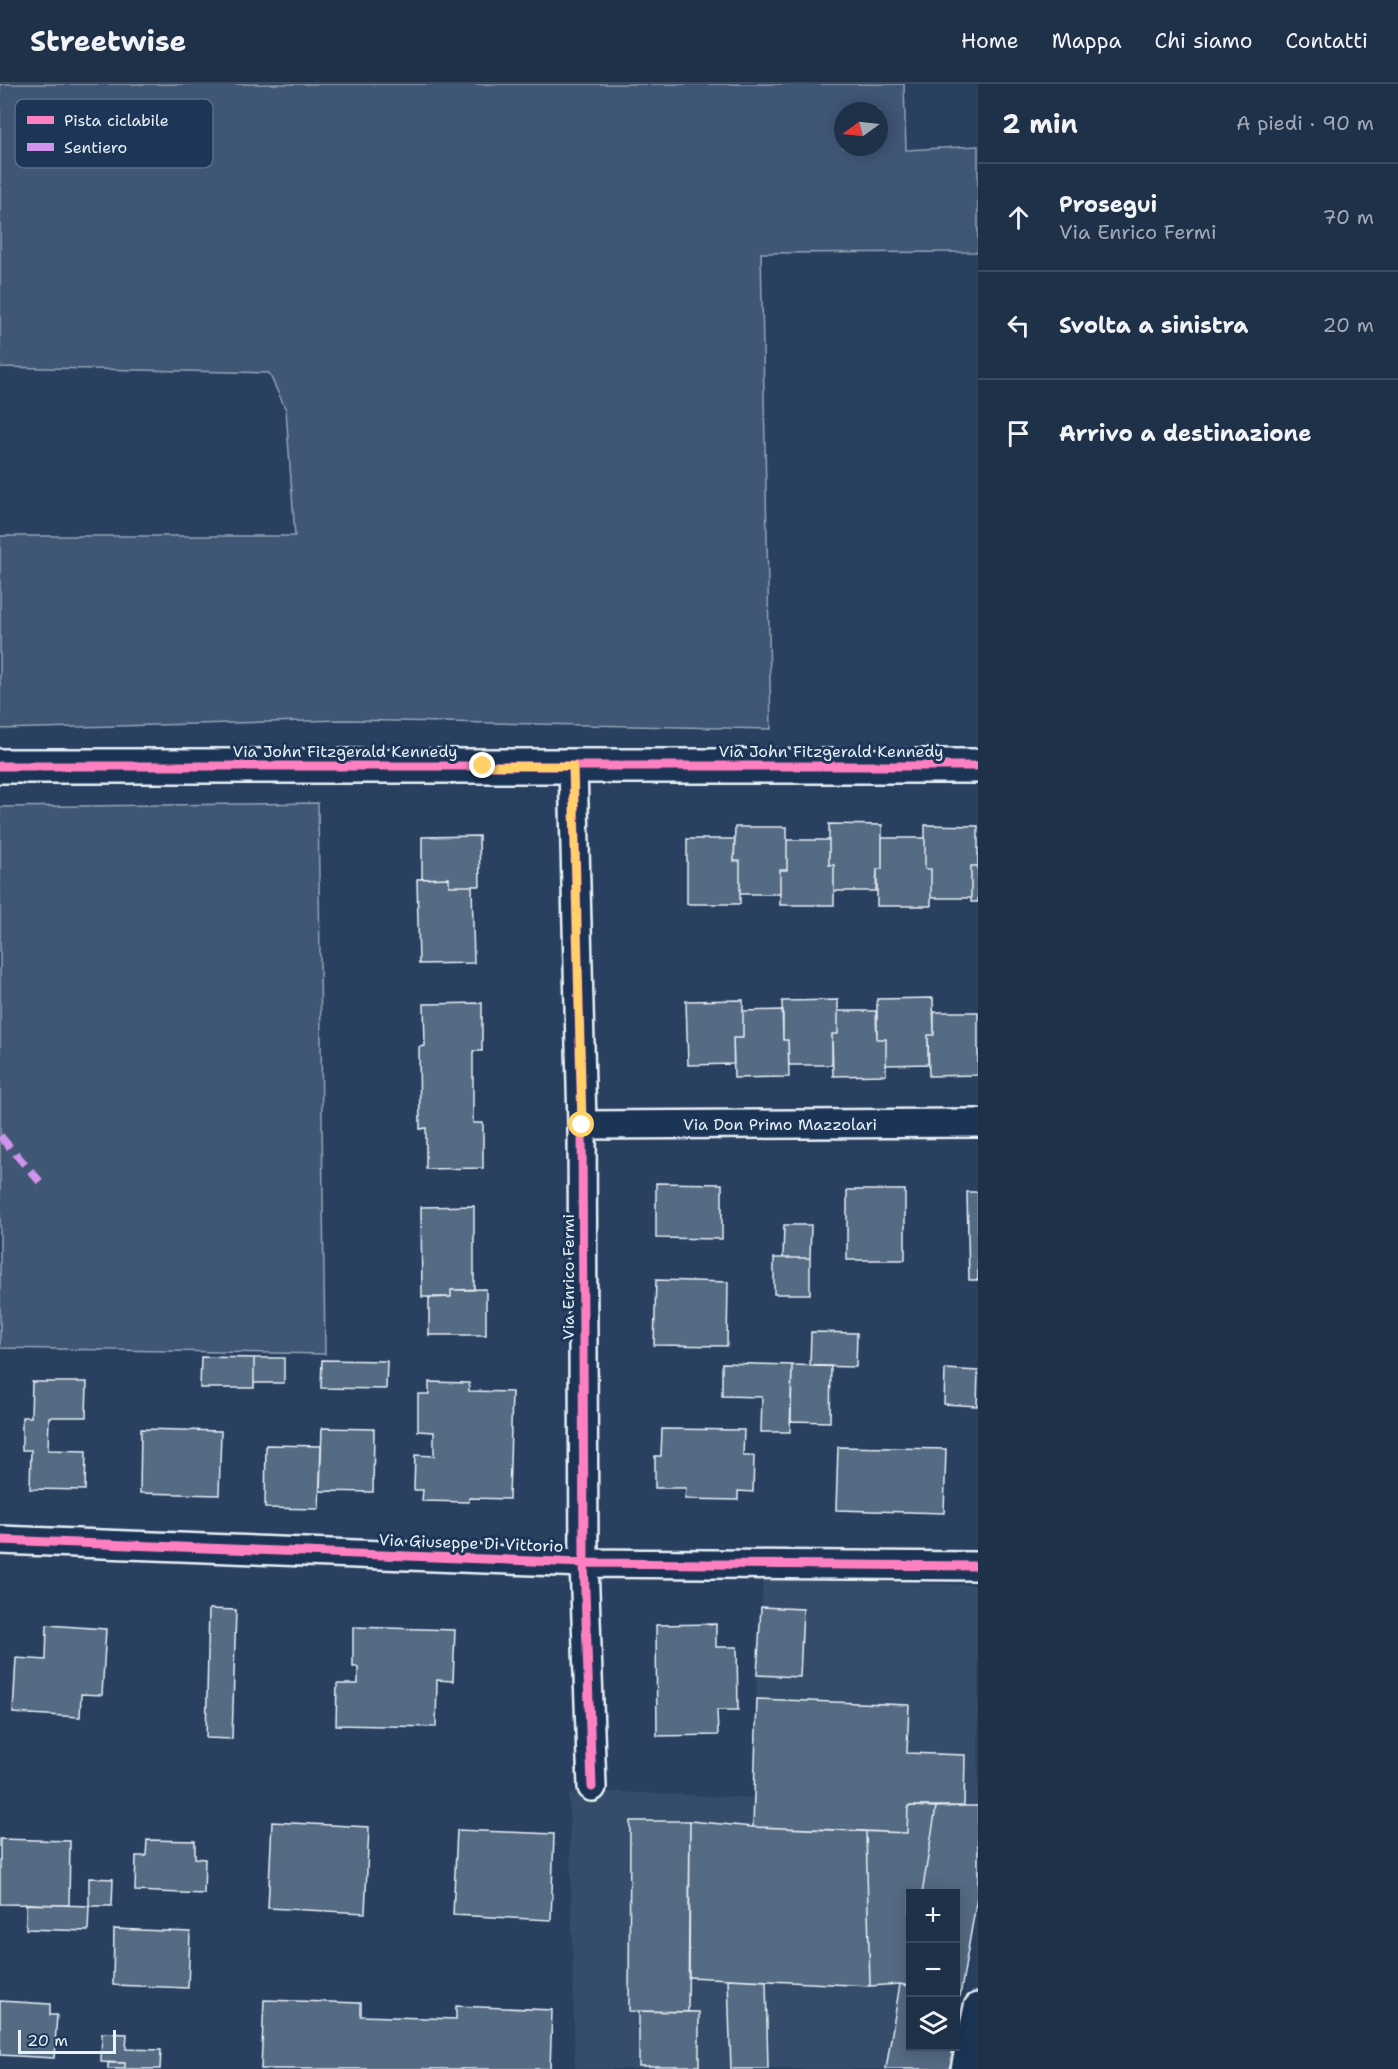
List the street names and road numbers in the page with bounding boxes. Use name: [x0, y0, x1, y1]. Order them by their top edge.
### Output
street label: Via John Fitzgerald Kennedy: [232, 741, 458, 762]
street label: Via John Fitzgerald Kennedy: [718, 741, 944, 762]
street label: Via Don Primo Mazzolari: [683, 1114, 877, 1135]
street label: Via Enrico Fermi: [558, 1214, 579, 1340]
street label: Via Giuseppe Di Vittorio: [378, 1529, 564, 1557]

